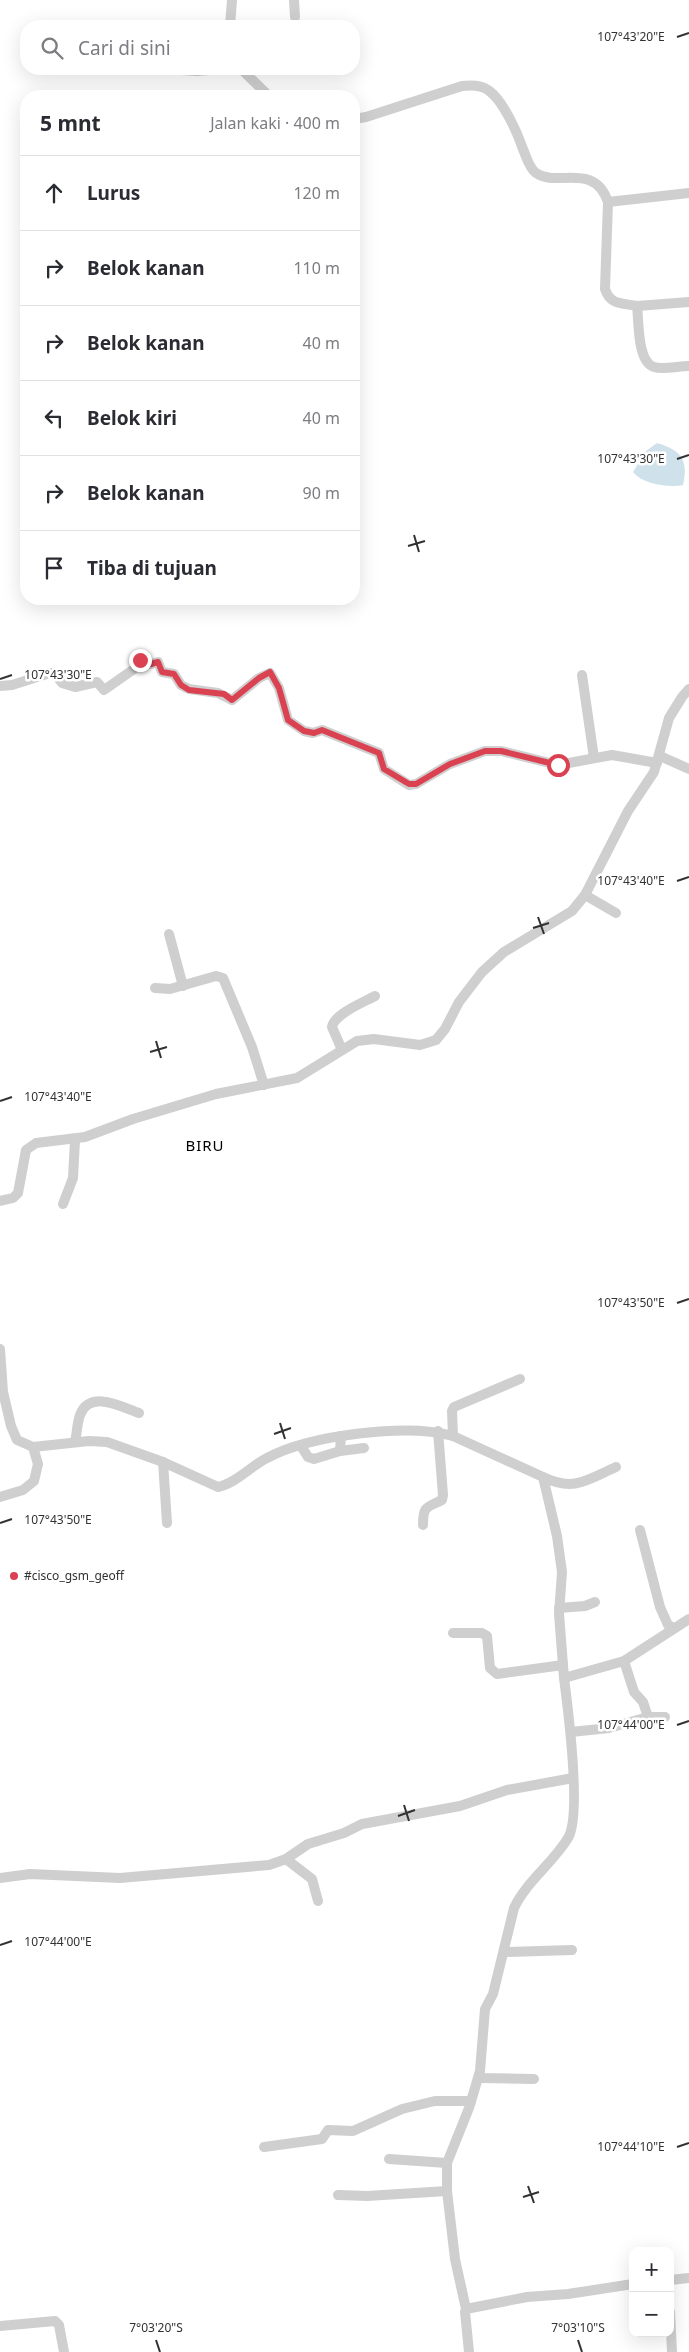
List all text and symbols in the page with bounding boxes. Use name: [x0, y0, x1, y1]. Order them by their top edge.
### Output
search box: [20, 20, 360, 75]
text: 107°43'20"E: [597, 28, 665, 45]
icon: search: [38, 34, 66, 62]
text: Cari di sini: [78, 35, 171, 61]
text: 5 mnt: [40, 109, 101, 137]
text: Jalan kaki · 400 m: [210, 112, 340, 134]
icon: ahead: [40, 179, 68, 207]
text: Lurus: [87, 180, 140, 206]
text: 120 m: [293, 182, 340, 204]
icon: right: [40, 254, 68, 282]
text: Belok kanan: [87, 255, 204, 281]
text: 110 m: [293, 257, 340, 279]
icon: right: [40, 329, 68, 357]
text: Belok kanan: [87, 330, 204, 356]
text: 40 m: [303, 332, 340, 354]
icon: left: [40, 404, 68, 432]
text: Belok kiri: [87, 405, 177, 431]
text: 40 m: [303, 407, 340, 429]
text: 107°43'30"E: [597, 450, 665, 467]
icon: right: [40, 479, 68, 507]
text: Belok kanan: [87, 480, 204, 506]
text: 90 m: [303, 482, 340, 504]
icon: arrive: [40, 554, 68, 582]
text: Tiba di tujuan: [87, 555, 217, 581]
route end: [129, 649, 152, 672]
text: 107°43'30"E: [24, 666, 92, 683]
route start: [547, 754, 570, 777]
text: 107°43'40"E: [597, 872, 665, 889]
text: 107°43'40"E: [24, 1088, 92, 1105]
district label: BIRU: [185, 1135, 225, 1155]
text: 107°43'50"E: [597, 1294, 665, 1311]
text: 107°43'50"E: [24, 1511, 92, 1528]
place label: #cisco_gsm_geoff: [24, 1567, 125, 1584]
marker: #cisco_gsm_geoff: [8, 1570, 20, 1582]
text: 107°44'00"E: [597, 1716, 665, 1733]
text: 107°44'00"E: [24, 1933, 92, 1950]
text: 107°44'10"E: [597, 2138, 665, 2155]
map controls: [629, 2247, 674, 2337]
button: +: [629, 2247, 674, 2292]
button: −: [629, 2292, 674, 2337]
text: 7°03'20"S: [129, 2319, 183, 2336]
text: 7°03'10"S: [551, 2319, 605, 2336]

